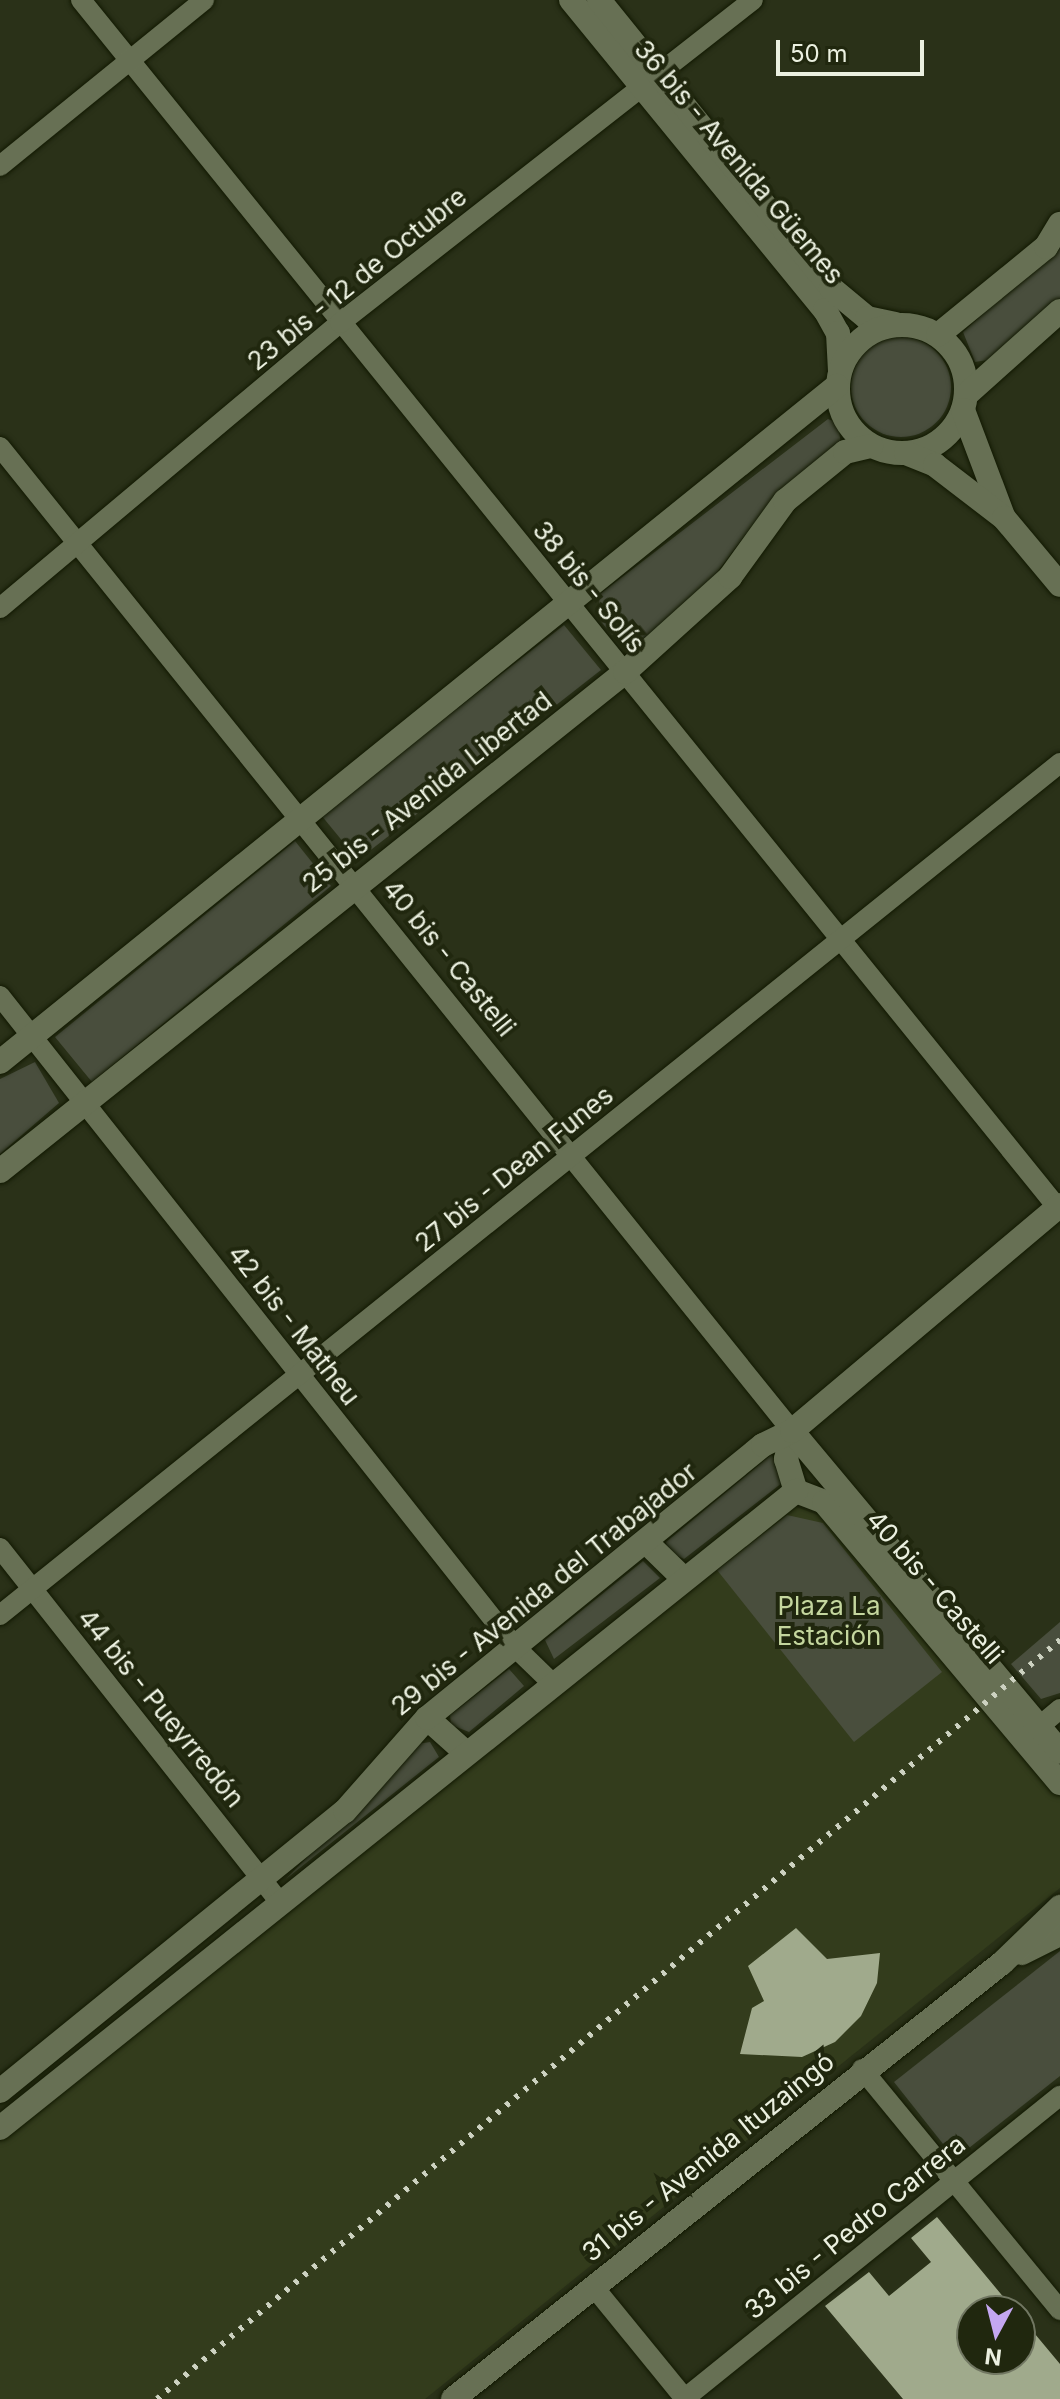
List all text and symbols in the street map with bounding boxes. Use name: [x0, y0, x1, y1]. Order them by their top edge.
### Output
scale bar: [780, 24, 928, 74]
street label: 36 bis - Avenida Güemes: [628, 34, 850, 290]
text: 50 m: [790, 39, 848, 68]
street label: 23 bis - 12 de Octubre: [241, 181, 473, 377]
street label: 38 bis - Solís: [526, 515, 652, 659]
street label: 25 bis - Avenida Libertad: [296, 685, 558, 899]
street label: 40 bis - Castelli: [376, 873, 522, 1043]
street label: 27 bis - Dean Funes: [409, 1079, 619, 1259]
street label: 42 bis - Matheu: [222, 1239, 366, 1411]
street label: 29 bis - Avenida del Trabajador: [385, 1456, 703, 1722]
street label: 40 bis - Castelli: [860, 1504, 1010, 1670]
park label: Plaza La Estación: [777, 1590, 881, 1652]
street label: 44 bis - Pueyrredón: [71, 1602, 251, 1814]
street label: 31 bis - Avenida Ituzaingó: [576, 2046, 840, 2268]
street label: 33 bis - Pedro Carrera: [739, 2129, 971, 2325]
north arrow: [956, 2295, 1036, 2375]
text: N: [983, 2343, 1003, 2371]

